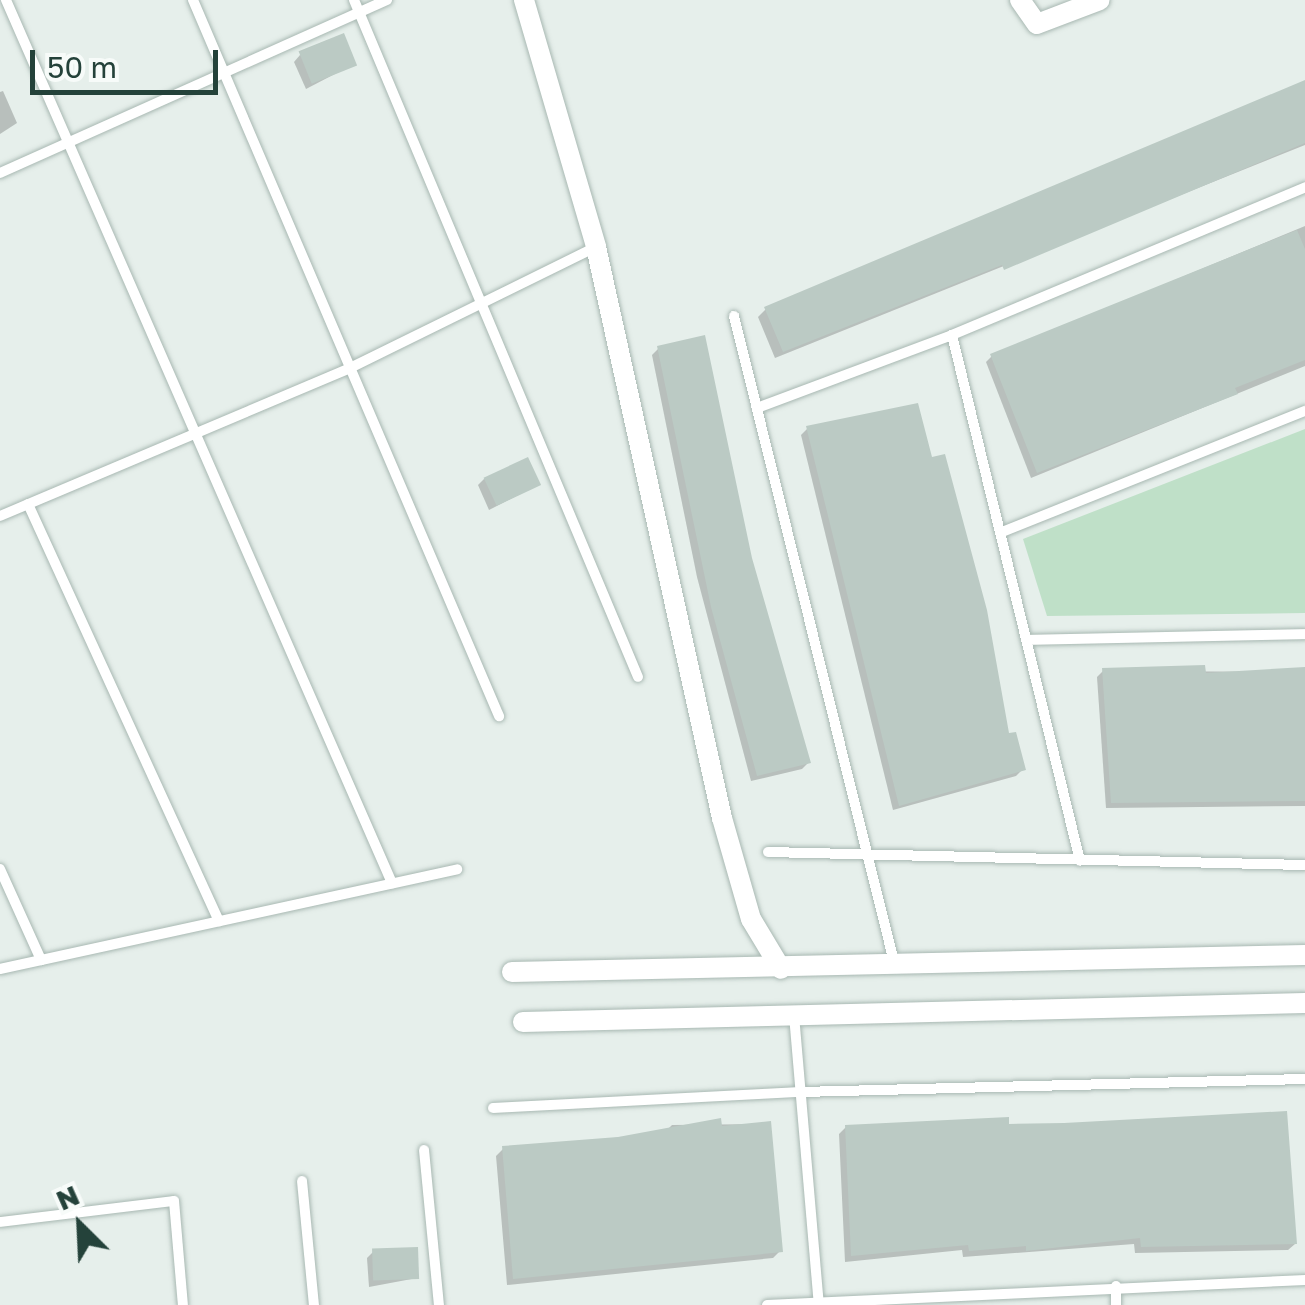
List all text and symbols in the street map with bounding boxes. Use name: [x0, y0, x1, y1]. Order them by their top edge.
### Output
scale bar: [35, 30, 222, 92]
text: 50 m: [47, 49, 117, 85]
north arrow: [30, 1175, 130, 1275]
text: N: [51, 1178, 84, 1217]

